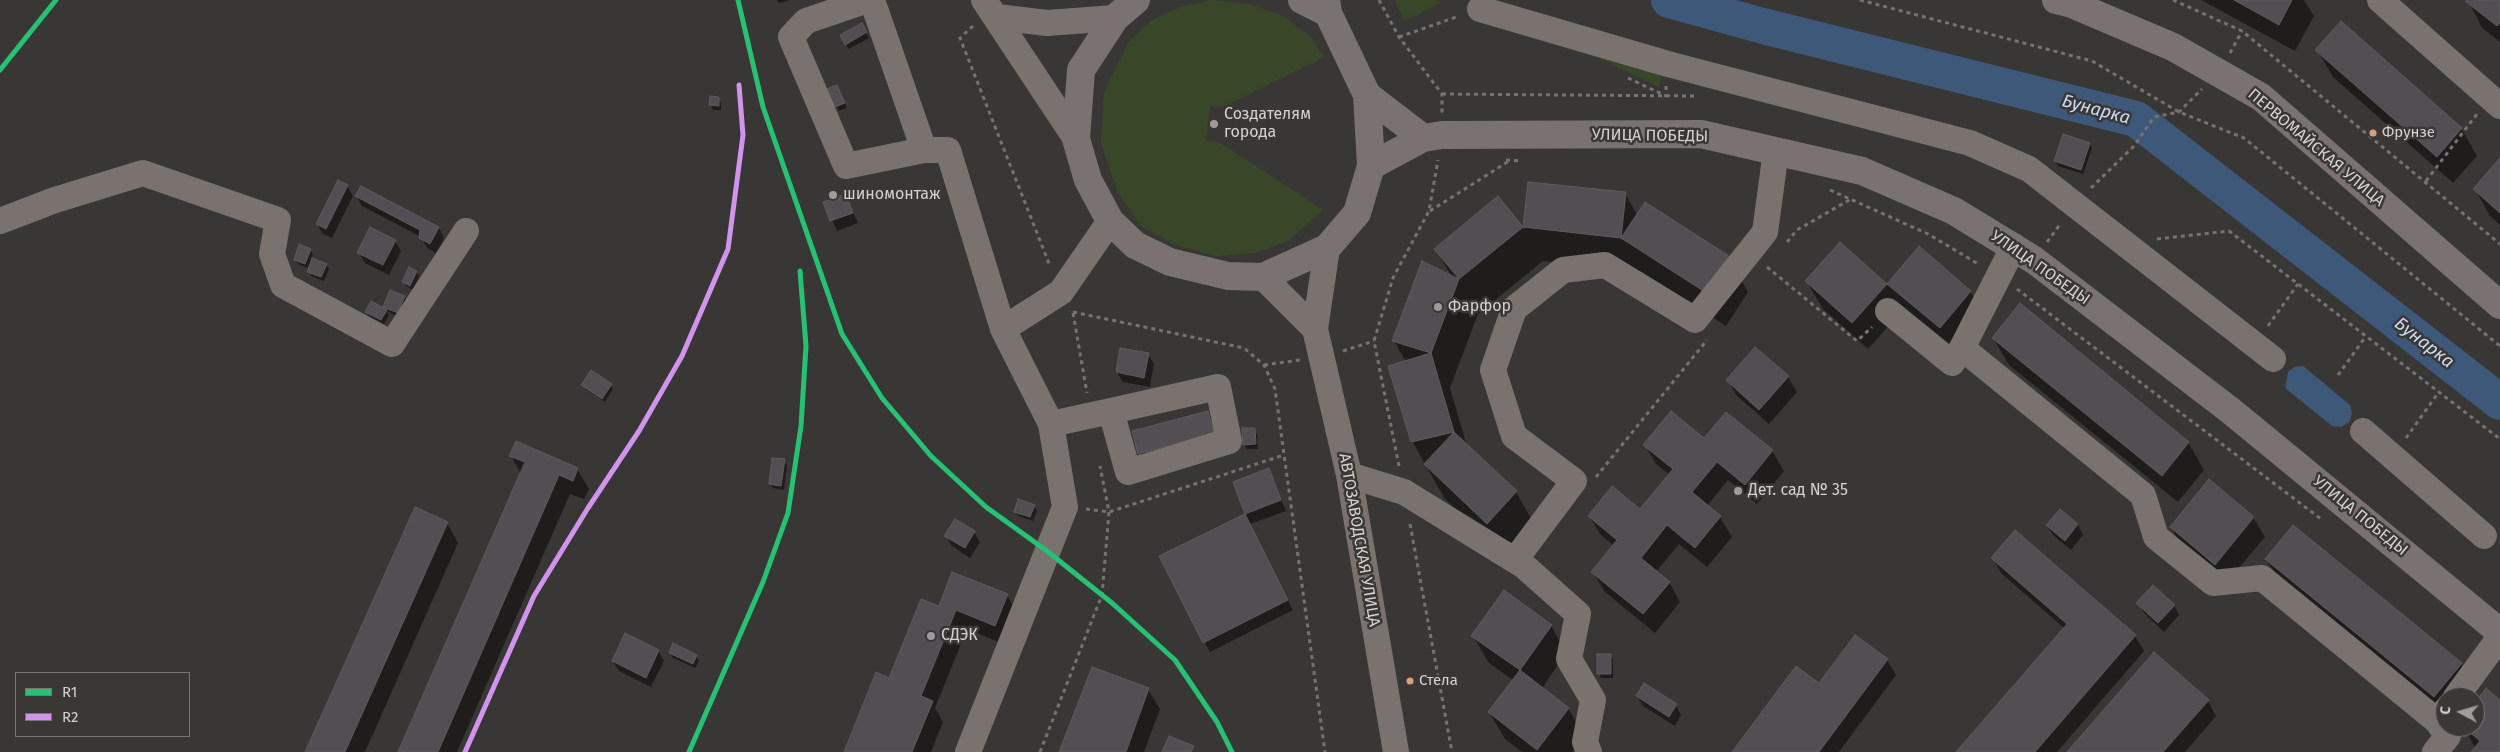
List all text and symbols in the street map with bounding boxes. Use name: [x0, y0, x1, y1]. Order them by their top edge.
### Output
street label: ПЕРВОМАЙСКАЯ УЛИЦА: [2244, 85, 2388, 211]
water label: Бунарка: [2059, 91, 2133, 129]
place label: Создателям города: [1224, 105, 1311, 143]
marker: Создателям города: [1208, 118, 1220, 130]
place label: Фрунзе: [2382, 124, 2435, 142]
street label: УЛИЦА ПОБЕДЫ: [1592, 125, 1708, 147]
marker: Фрунзе: [2368, 128, 2378, 138]
place label: шиномонтаж: [843, 185, 941, 205]
marker: шиномонтаж: [827, 189, 839, 201]
street label: УЛИЦА ПОБЕДЫ: [1987, 227, 2093, 309]
place label: Фарфор: [1448, 297, 1511, 317]
marker: Фарфор: [1432, 301, 1444, 313]
water label: Бунарка: [2390, 313, 2458, 373]
street label: АВТОЗАВОДСКАЯ УЛИЦА: [1334, 452, 1384, 628]
street label: УЛИЦА ПОБЕДЫ: [2309, 472, 2411, 560]
place label: Дет. сад № 35: [1748, 481, 1848, 501]
marker: Дет. сад № 35: [1732, 485, 1744, 497]
place label: СДЭК: [941, 626, 978, 646]
marker: СДЭК: [925, 630, 937, 642]
legend: [15, 672, 190, 737]
place label: Стела: [1419, 672, 1458, 690]
marker: Стела: [1405, 676, 1415, 686]
text: R1: [62, 683, 77, 701]
north arrow: [2435, 687, 2485, 737]
text: С: [2437, 706, 2454, 715]
text: R2: [62, 708, 79, 726]

